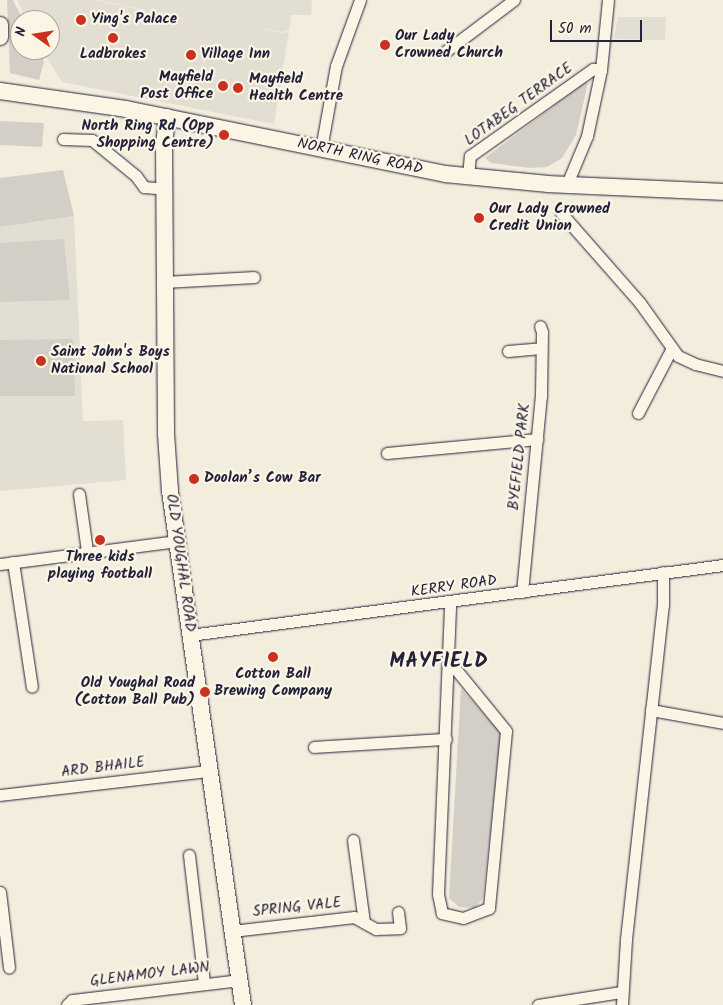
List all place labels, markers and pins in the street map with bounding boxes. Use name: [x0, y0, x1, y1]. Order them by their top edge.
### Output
place label: Ying's Palace: [91, 11, 177, 29]
marker: Ying's Palace: [75, 14, 87, 26]
place label: Our Lady Crowned Church: [395, 27, 503, 62]
marker: Ladbrokes: [107, 32, 119, 44]
marker: Our Lady Crowned Church: [379, 39, 391, 51]
place label: Ladbrokes: [80, 46, 146, 64]
place label: Village Inn: [201, 46, 270, 64]
marker: Village Inn: [185, 49, 197, 61]
place label: Mayfield Post Office: [140, 68, 213, 103]
place label: Mayfield Health Centre: [249, 70, 343, 105]
marker: Mayfield Post Office: [217, 80, 229, 92]
marker: Mayfield Health Centre: [231, 81, 245, 95]
place label: North Ring Rd (Opp Shopping Centre): [82, 117, 214, 152]
marker: North Ring Rd (Opp Shopping Centre): [218, 129, 230, 141]
place label: Our Lady Crowned Credit Union: [489, 200, 610, 235]
marker: Our Lady Crowned Credit Union: [473, 212, 485, 224]
place label: Saint John's Boys National School: [51, 343, 170, 378]
marker: Saint John's Boys National School: [35, 355, 47, 367]
place label: Doolan’s Cow Bar: [204, 470, 321, 488]
marker: Doolan’s Cow Bar: [188, 473, 200, 485]
marker: Three kids playing football: [94, 534, 106, 546]
place label: Three kids playing football: [48, 548, 152, 583]
marker: Cotton Ball Brewing Company: [267, 651, 279, 663]
place label: Cotton Ball Brewing Company: [214, 665, 332, 700]
place label: Old Youghal Road (Cotton Ball Pub): [75, 674, 195, 709]
marker: Old Youghal Road (Cotton Ball Pub): [199, 686, 211, 698]

